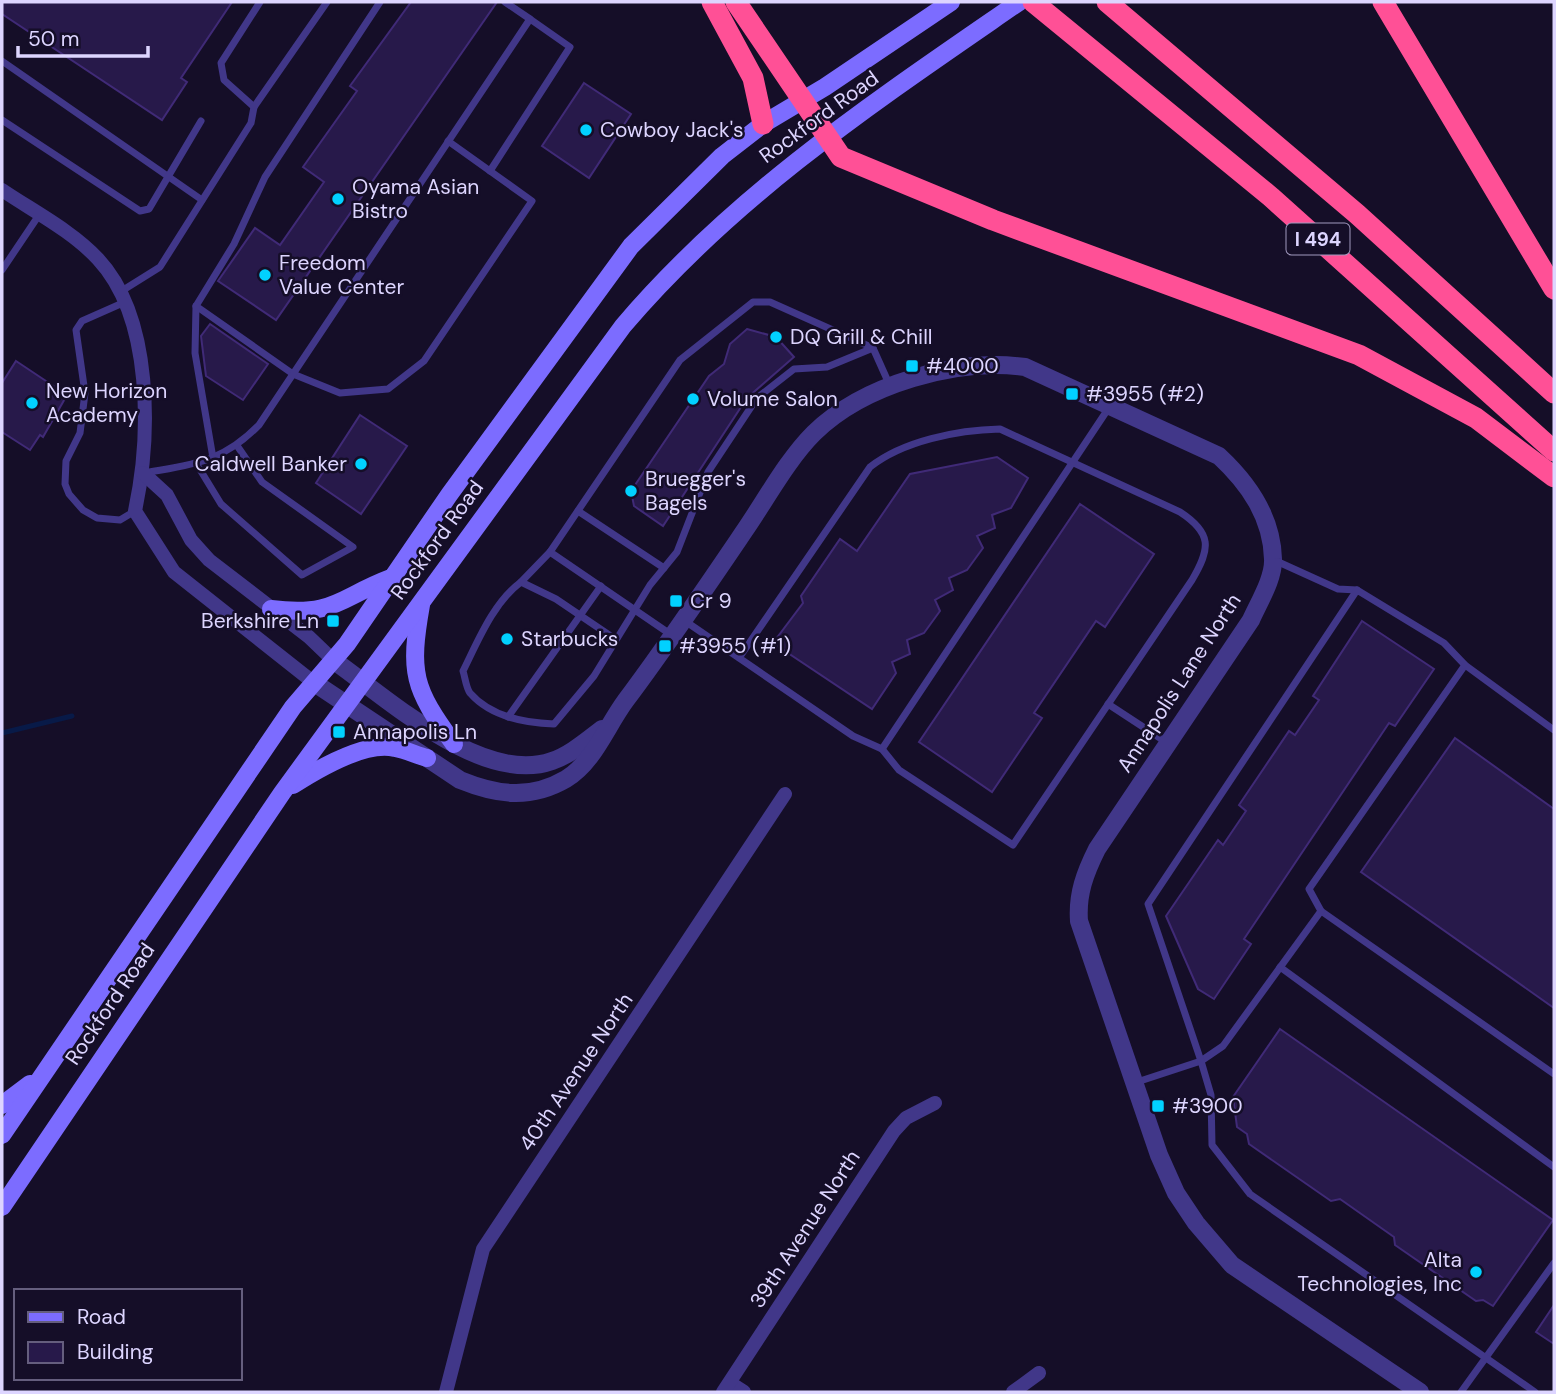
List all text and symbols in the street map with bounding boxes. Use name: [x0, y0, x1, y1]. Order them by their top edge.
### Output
scale bar: [18, 14, 147, 58]
text: 50 m: [28, 25, 79, 53]
street label: Rockford Road: [754, 64, 884, 170]
place label: Cowboy Jack's: [600, 116, 744, 144]
marker: Cowboy Jack's: [578, 122, 594, 138]
place label: Oyama Asian Bistro: [352, 173, 479, 225]
marker: Oyama Asian Bistro: [330, 191, 346, 207]
road number: I 494: [1286, 224, 1350, 255]
place label: Freedom Value Center: [279, 249, 404, 301]
marker: Freedom Value Center: [257, 267, 273, 283]
place label: DQ Grill & Chill: [790, 323, 933, 351]
marker: DQ Grill & Chill: [768, 329, 784, 345]
place label: #4000: [926, 352, 999, 380]
marker: #4000: [904, 358, 920, 374]
place label: New Horizon Academy: [46, 377, 167, 429]
place label: #3955 (#2): [1086, 380, 1204, 408]
place label: Volume Salon: [707, 385, 838, 413]
marker: #3955 (#2): [1064, 386, 1080, 402]
marker: Volume Salon: [685, 391, 701, 407]
marker: New Horizon Academy: [24, 395, 40, 411]
place label: Caldwell Banker: [194, 450, 347, 478]
marker: Caldwell Banker: [353, 456, 369, 472]
place label: Bruegger's Bagels: [645, 465, 746, 517]
street label: Rockford Road: [384, 475, 490, 605]
marker: Bruegger's Bagels: [623, 483, 639, 499]
place label: Cr 9: [690, 587, 732, 615]
street label: Annapolis Lane North: [1111, 588, 1247, 778]
marker: Cr 9: [668, 593, 684, 609]
place label: Berkshire Ln: [201, 607, 319, 635]
marker: Berkshire Ln: [325, 613, 341, 629]
place label: Starbucks: [521, 625, 618, 653]
marker: Starbucks: [499, 631, 515, 647]
place label: #3955 (#1): [679, 632, 791, 660]
marker: #3955 (#1): [657, 638, 673, 654]
place label: Annapolis Ln: [353, 718, 477, 746]
marker: Annapolis Ln: [331, 724, 347, 740]
street label: Rockford Road: [59, 938, 161, 1070]
street label: 40th Avenue North: [513, 987, 639, 1157]
place label: #3900: [1172, 1092, 1243, 1120]
marker: #3900: [1150, 1098, 1166, 1114]
street label: 39th Avenue North: [743, 1145, 867, 1313]
place label: Alta Technologies, Inc: [1297, 1246, 1462, 1298]
marker: Alta Technologies, Inc: [1468, 1264, 1484, 1280]
legend: [14, 1289, 242, 1380]
text: Road: [77, 1303, 126, 1331]
text: Building: [77, 1338, 154, 1366]

